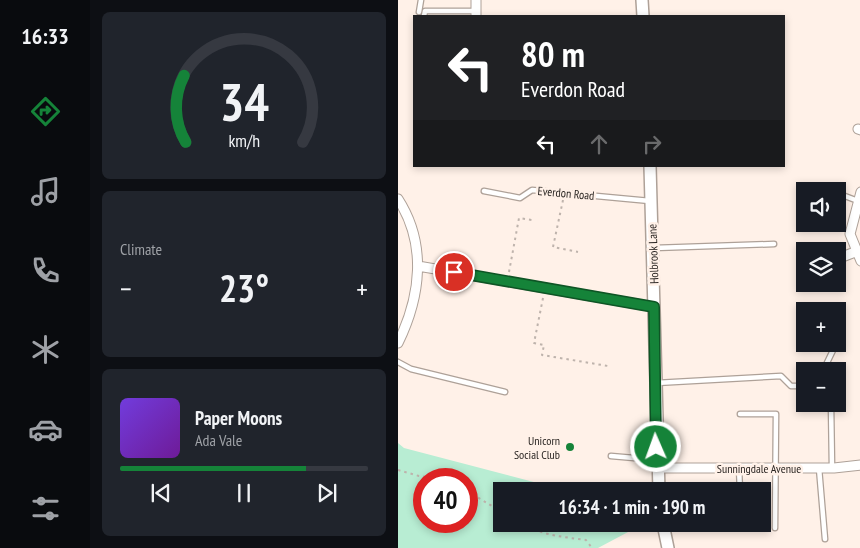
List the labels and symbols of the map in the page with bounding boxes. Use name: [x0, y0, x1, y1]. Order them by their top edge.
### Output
street label: Everdon Road: [537, 183, 595, 203]
street label: Holbrook Lane: [644, 224, 662, 284]
pin: [433, 251, 475, 293]
position arrow: [629, 420, 681, 472]
place label: Unicorn Social Club: [514, 433, 560, 462]
marker: Unicorn Social Club: [564, 441, 576, 453]
street label: Sunningdale Avenue: [717, 461, 801, 476]
speed limit sign: 40: [413, 468, 478, 533]

